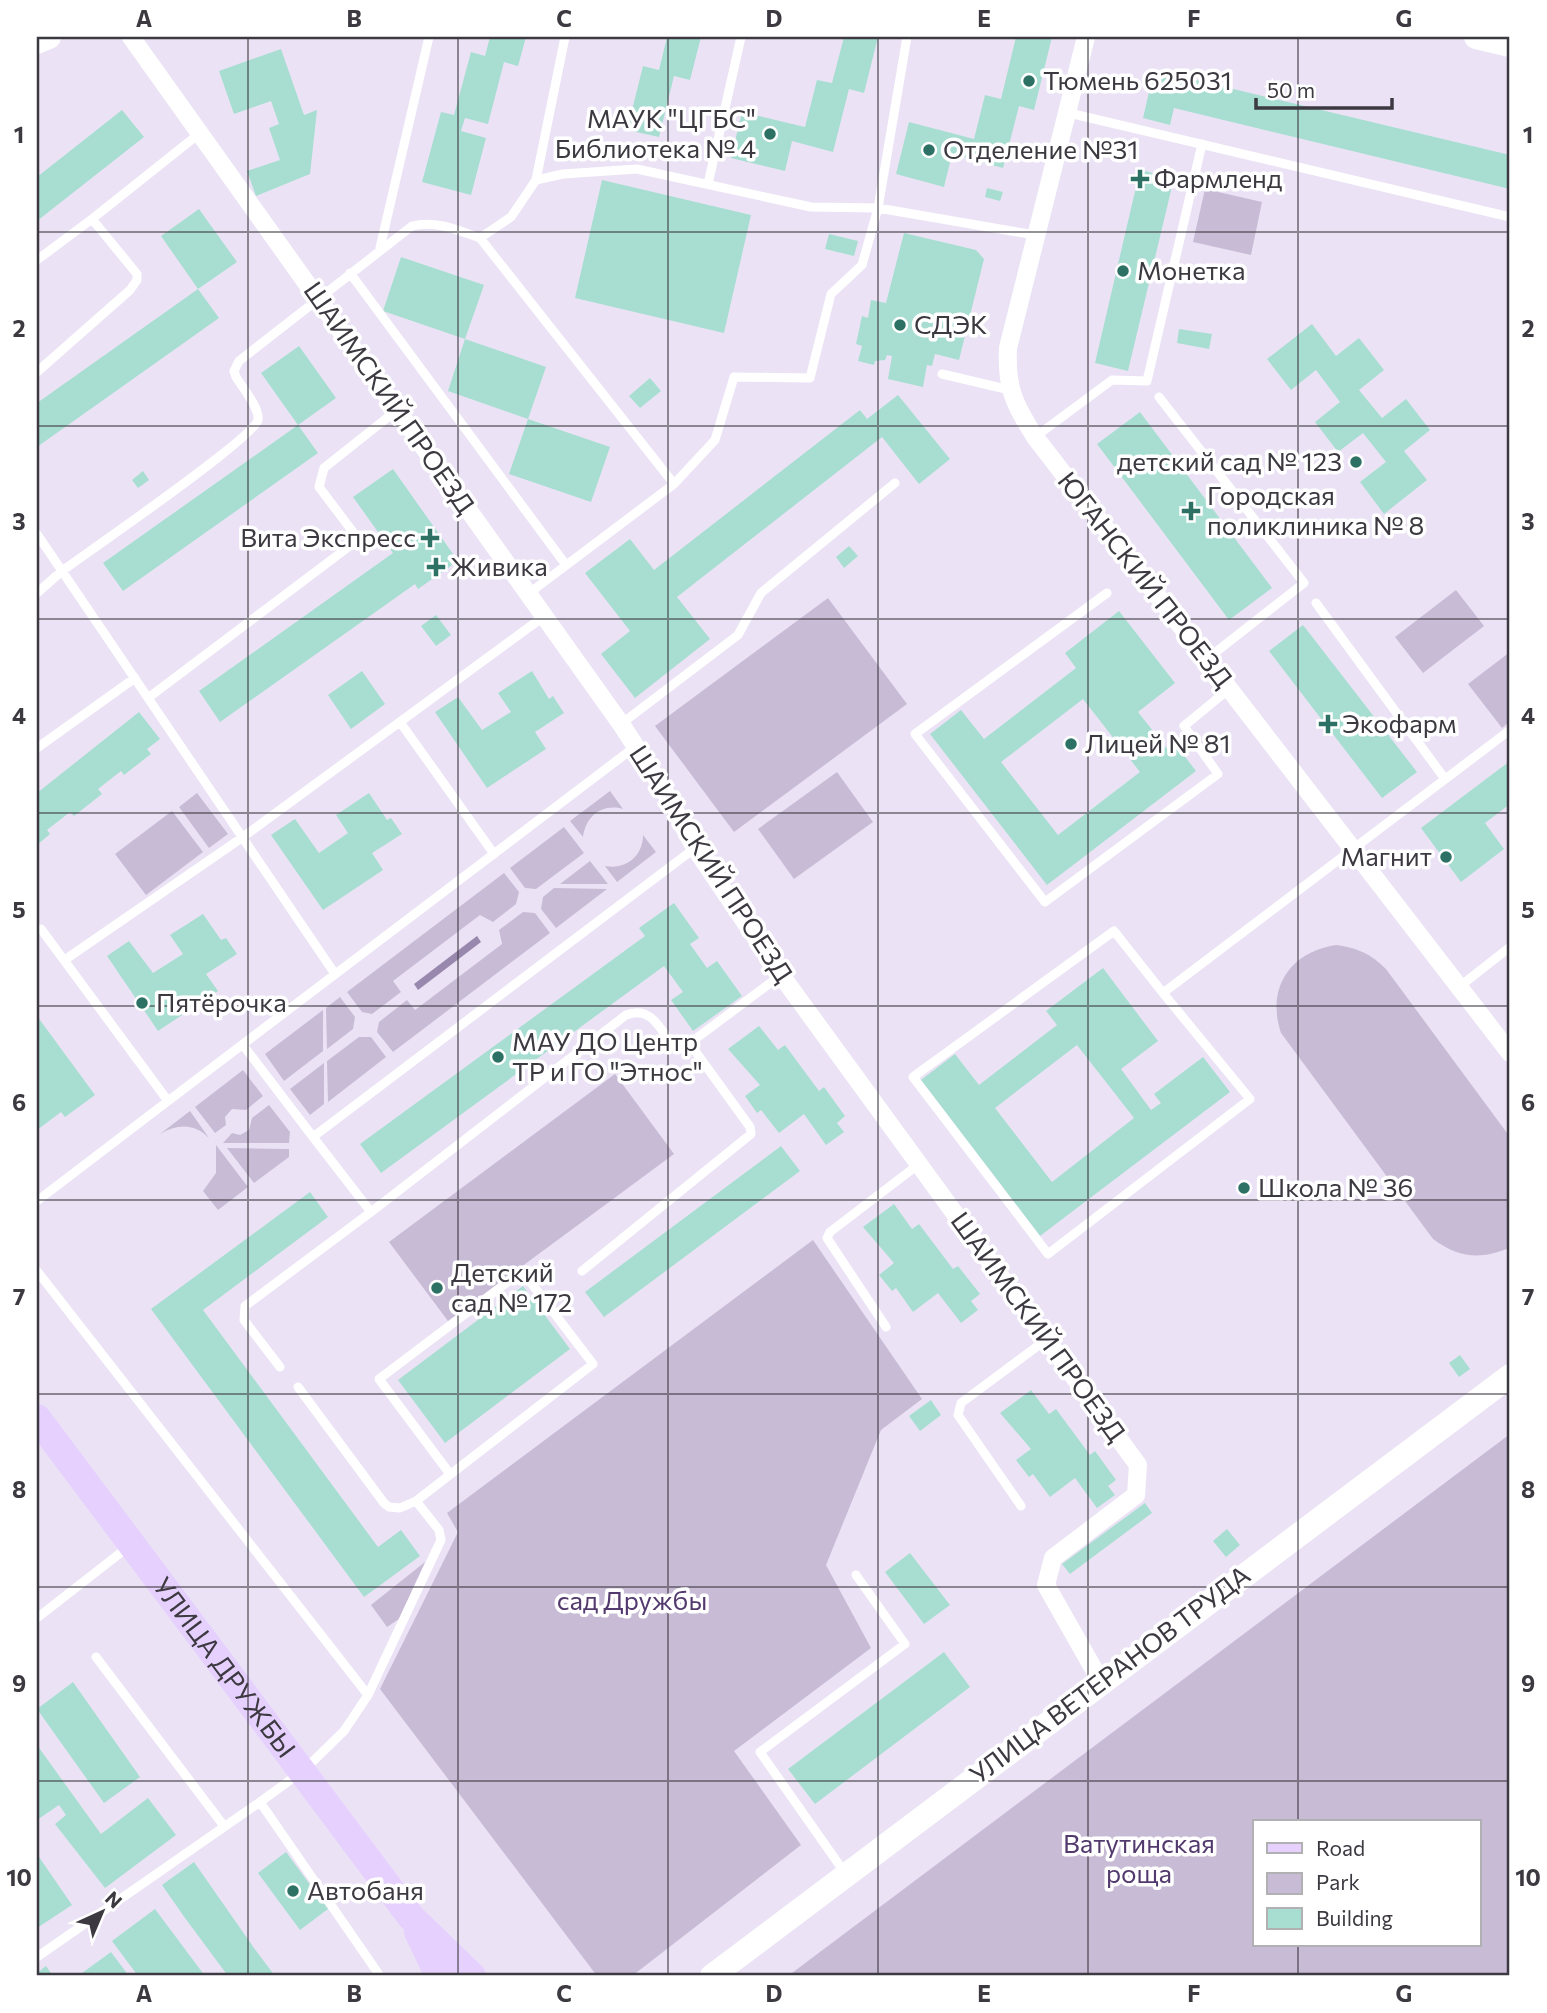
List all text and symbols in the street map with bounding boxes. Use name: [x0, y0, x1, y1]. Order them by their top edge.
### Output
text: A: [136, 4, 153, 32]
text: B: [346, 4, 362, 32]
text: C: [556, 4, 572, 32]
text: D: [766, 4, 783, 32]
text: E: [977, 4, 991, 32]
text: F: [1187, 4, 1201, 32]
text: G: [1396, 4, 1412, 32]
place label: Тюмень 625031: [1043, 64, 1232, 95]
scale bar: [1256, 66, 1393, 110]
marker: Тюмень 625031: [1021, 73, 1037, 89]
text: 50 m: [1267, 77, 1315, 102]
place label: МАУК "ЦГБС" Библиотека № 4: [555, 102, 756, 163]
text: 1: [14, 120, 24, 148]
text: 1: [1523, 120, 1533, 148]
marker: МАУК "ЦГБС" Библиотека № 4: [762, 126, 778, 142]
place label: Отделение №31: [943, 133, 1138, 164]
marker: Отделение №31: [921, 142, 937, 158]
place label: Фармленд: [1154, 162, 1282, 193]
marker: Фармленд: [1132, 171, 1148, 187]
place label: Монетка: [1137, 254, 1246, 285]
marker: Монетка: [1115, 263, 1131, 279]
street label: ШАИМСКИЙ ПРОЕЗД: [298, 275, 482, 519]
place label: СДЭК: [914, 308, 988, 339]
text: 2: [12, 314, 26, 342]
text: 2: [1521, 314, 1535, 342]
marker: СДЭК: [892, 317, 908, 333]
place label: детский сад № 123: [1117, 445, 1342, 476]
marker: детский сад № 123: [1348, 454, 1364, 470]
street label: ЮГАНСКИЙ ПРОЕЗД: [1052, 465, 1240, 693]
place label: Городская поликлиника № 8: [1207, 479, 1424, 540]
marker: Городская поликлиника № 8: [1181, 501, 1201, 521]
text: 3: [12, 507, 26, 535]
text: 3: [1521, 507, 1535, 535]
place label: Вита Экспресс: [240, 521, 416, 552]
marker: Вита Экспресс: [422, 530, 438, 546]
place label: Живика: [450, 550, 548, 581]
marker: Живика: [428, 559, 444, 575]
text: 4: [12, 701, 26, 729]
text: 4: [1521, 701, 1535, 729]
place label: Экофарм: [1342, 707, 1456, 738]
marker: Экофарм: [1320, 716, 1336, 732]
place label: Лицей № 81: [1085, 727, 1231, 758]
marker: Лицей № 81: [1063, 736, 1079, 752]
street label: ШАИМСКИЙ ПРОЕЗД: [624, 739, 800, 987]
place label: Магнит: [1341, 840, 1432, 871]
marker: Магнит: [1438, 849, 1454, 865]
text: 5: [12, 895, 26, 923]
text: 5: [1521, 895, 1535, 923]
place label: Пятёрочка: [156, 986, 287, 1017]
marker: Пятёрочка: [134, 995, 150, 1011]
place label: МАУ ДО Центр ТР и ГО "Этнос": [512, 1025, 703, 1086]
marker: МАУ ДО Центр ТР и ГО "Этнос": [490, 1049, 506, 1065]
text: 6: [12, 1088, 26, 1116]
text: 6: [1521, 1088, 1535, 1116]
place label: Школа № 36: [1258, 1171, 1413, 1202]
marker: Школа № 36: [1236, 1180, 1252, 1196]
street label: ШАИМСКИЙ ПРОЕЗД: [945, 1205, 1133, 1447]
place label: Детский сад № 172: [451, 1256, 572, 1317]
marker: Детский сад № 172: [429, 1280, 445, 1296]
text: 7: [13, 1282, 25, 1310]
text: 7: [1522, 1282, 1534, 1310]
text: 8: [12, 1475, 26, 1503]
text: 8: [1521, 1475, 1535, 1503]
street label: УЛИЦА ВЕТЕРАНОВ ТРУДА: [963, 1558, 1255, 1789]
street label: УЛИЦА ДРУЖБЫ: [148, 1570, 303, 1763]
park label: сад Дружбы: [557, 1584, 707, 1615]
text: 9: [12, 1669, 26, 1697]
text: 9: [1521, 1669, 1535, 1697]
legend: [1253, 1820, 1480, 1946]
park label: Ватутинская роща: [1063, 1827, 1215, 1888]
text: Road: [1316, 1835, 1365, 1860]
text: 10: [6, 1863, 32, 1891]
text: 10: [1515, 1863, 1541, 1891]
text: Park: [1316, 1869, 1360, 1894]
place label: Автобаня: [307, 1874, 424, 1905]
north arrow: [66, 1876, 136, 1946]
marker: Автобаня: [285, 1883, 301, 1899]
text: N: [101, 1886, 127, 1913]
text: Building: [1316, 1905, 1393, 1930]
text: A: [136, 1979, 153, 2007]
text: B: [346, 1979, 362, 2007]
text: C: [556, 1979, 572, 2007]
text: D: [766, 1979, 783, 2007]
text: E: [977, 1979, 991, 2007]
text: F: [1187, 1979, 1201, 2007]
text: G: [1396, 1979, 1412, 2007]

